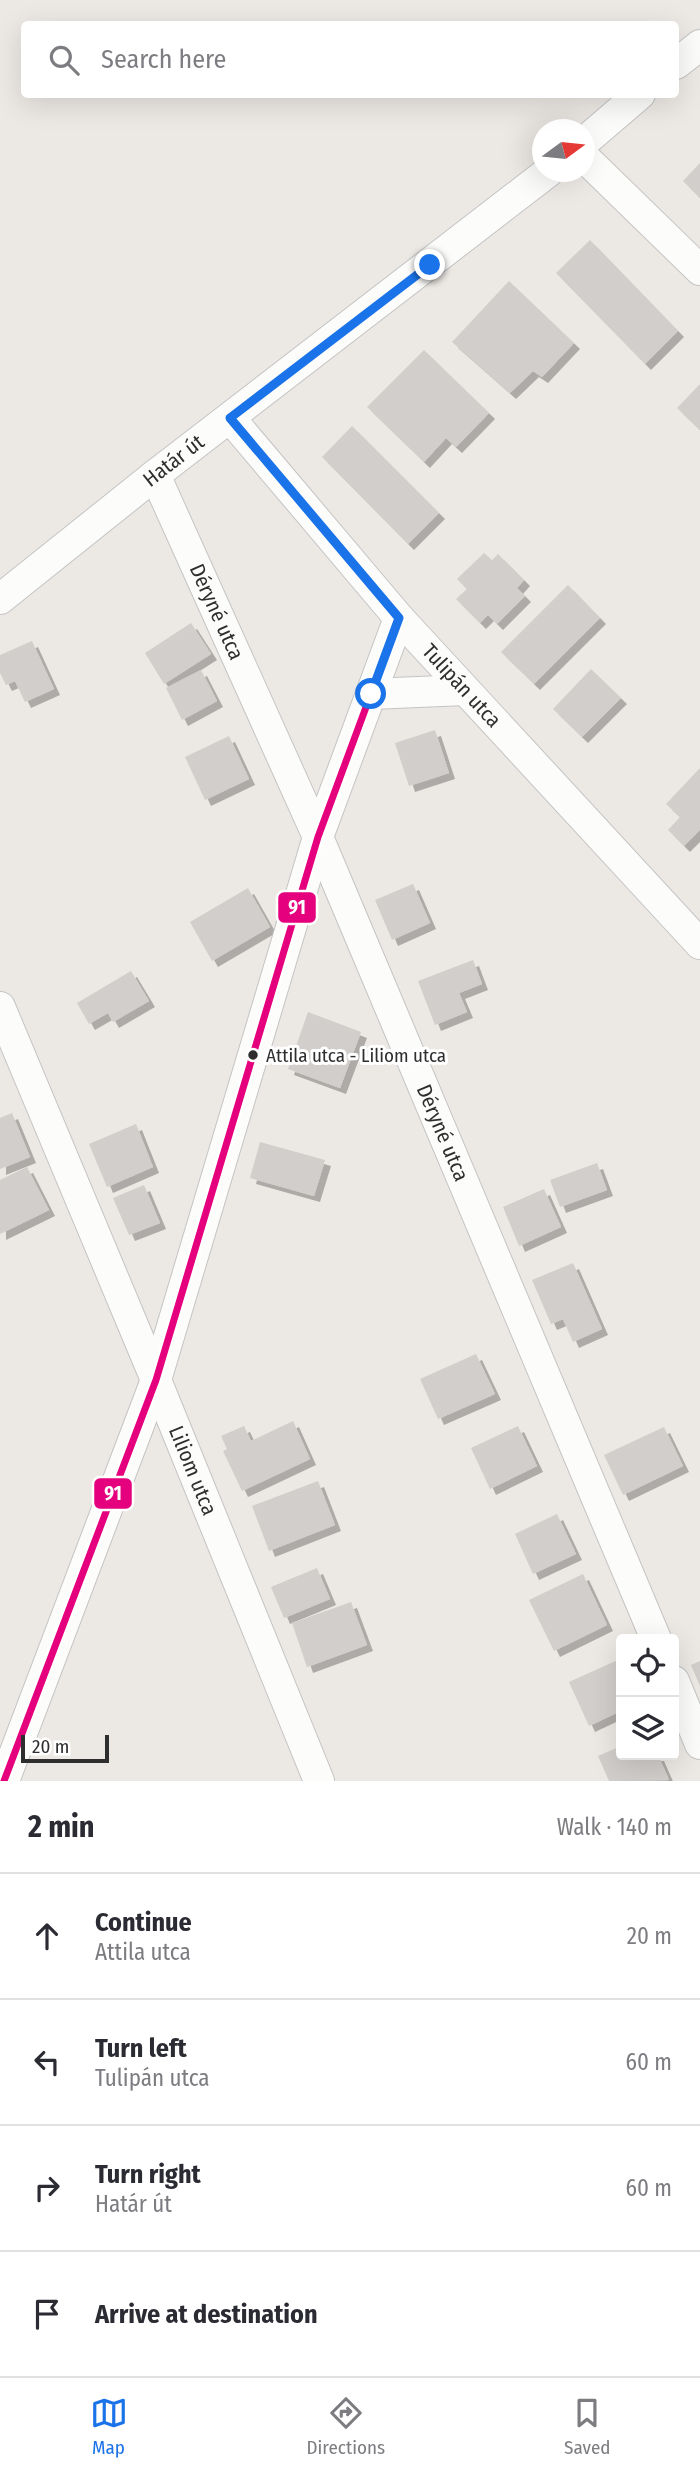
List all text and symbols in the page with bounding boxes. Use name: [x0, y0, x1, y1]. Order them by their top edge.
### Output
search box: [21, 21, 679, 98]
icon: search: [45, 41, 83, 79]
text: Search here: [101, 44, 226, 75]
north arrow: [532, 119, 595, 182]
route end: [414, 249, 445, 280]
street label: Határ út: [138, 429, 209, 492]
street label: Déryné utca: [184, 560, 249, 664]
street label: Tulipán utca: [416, 638, 507, 733]
route start: [355, 678, 386, 709]
line badge: 91: [277, 891, 317, 924]
text: 91: [288, 896, 306, 919]
place label: Attila utca - Liliom utca: [266, 1044, 446, 1067]
marker: Attila utca - Liliom utca: [246, 1048, 260, 1062]
street label: Déryné utca: [411, 1081, 475, 1185]
street label: Liliom utca: [163, 1422, 223, 1519]
line badge: 91: [93, 1477, 133, 1510]
text: 91: [104, 1482, 122, 1505]
map controls: [616, 1634, 679, 1760]
button: locate: [616, 1634, 679, 1697]
button: layers: [616, 1697, 679, 1760]
scale bar: [21, 1732, 108, 1764]
text: 20 m: [32, 1735, 69, 1758]
text: 2 min: [28, 1809, 95, 1845]
text: Walk · 140 m: [557, 1813, 672, 1841]
text: Continue: [95, 1907, 192, 1938]
icon: ahead: [28, 1917, 66, 1955]
text: 20 m: [627, 1922, 672, 1950]
text: Attila utca: [95, 1938, 191, 1966]
text: Turn left: [95, 2033, 187, 2064]
icon: left: [28, 2043, 66, 2081]
text: 60 m: [626, 2048, 672, 2076]
text: Tulipán utca: [95, 2064, 210, 2092]
text: Turn right: [95, 2159, 201, 2190]
icon: right: [28, 2169, 66, 2207]
text: 60 m: [626, 2174, 672, 2202]
text: Határ út: [95, 2190, 172, 2218]
icon: arrive: [28, 2295, 66, 2333]
text: Arrive at destination: [95, 2299, 318, 2330]
tab: Map: [90, 2394, 128, 2459]
tab: Directions: [307, 2394, 385, 2459]
tab: Saved: [564, 2394, 610, 2459]

